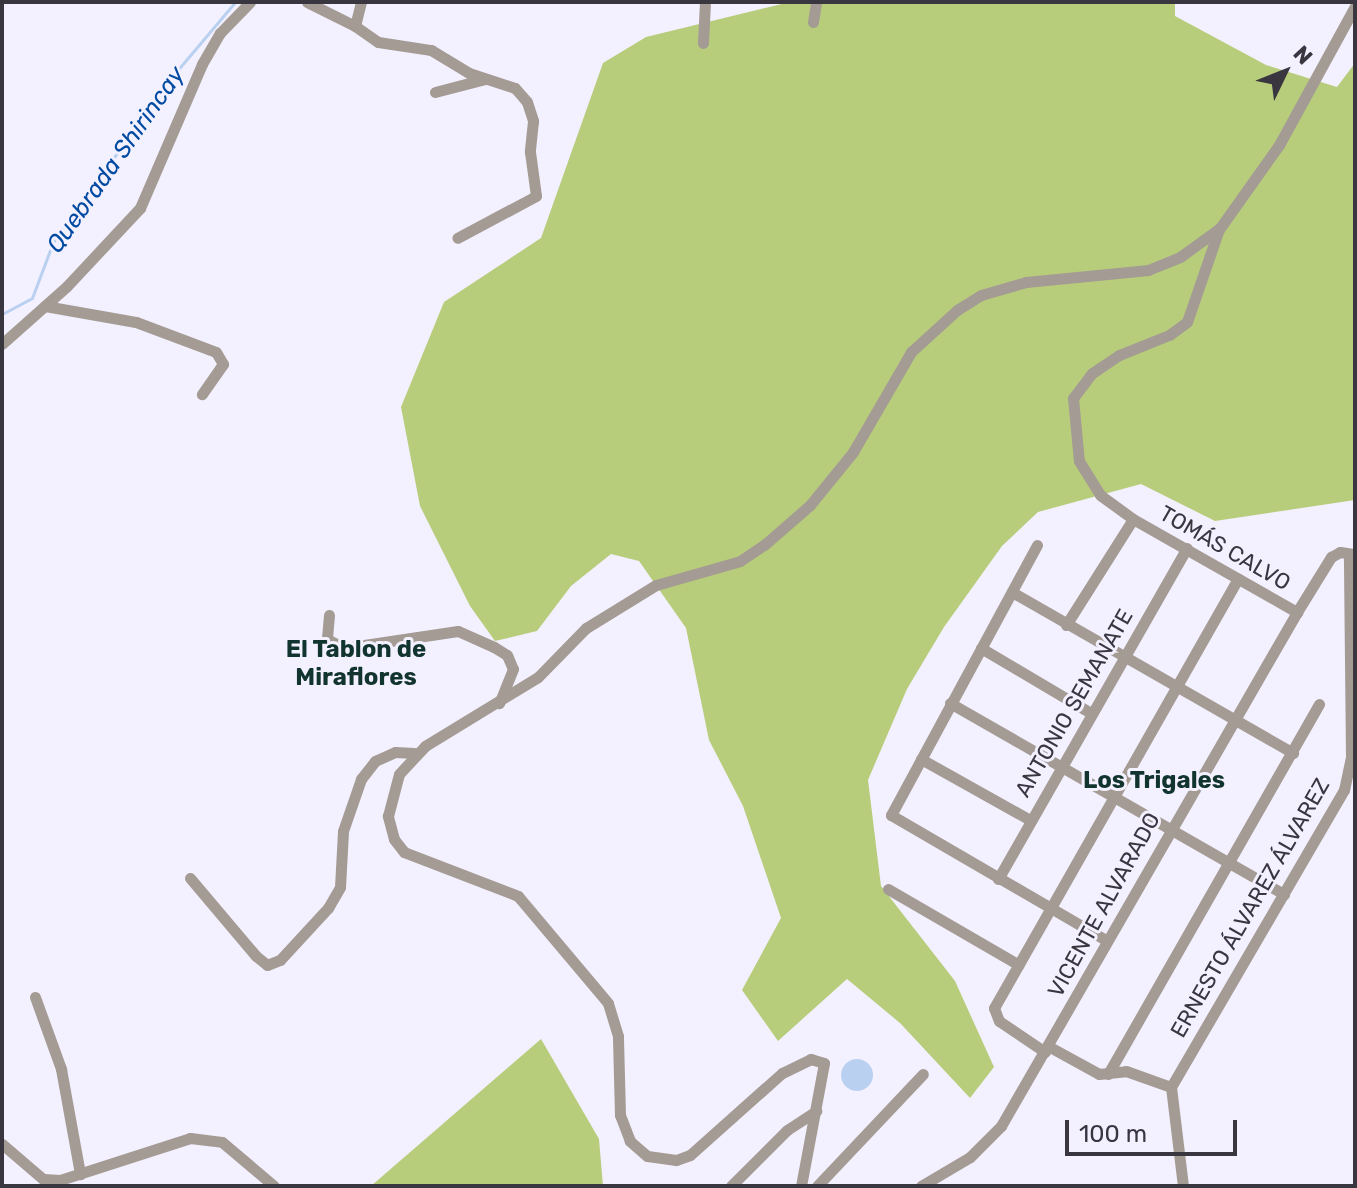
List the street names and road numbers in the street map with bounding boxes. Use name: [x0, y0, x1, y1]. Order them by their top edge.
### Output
street label: TOMÁS CALVO: [1155, 500, 1295, 596]
street label: ANTONIO SEMANATE: [1009, 604, 1139, 802]
street label: ERNESTO ÁLVAREZ ÁLVAREZ: [1165, 773, 1335, 1043]
street label: VICENTE ALVARADO: [1042, 808, 1166, 1002]

